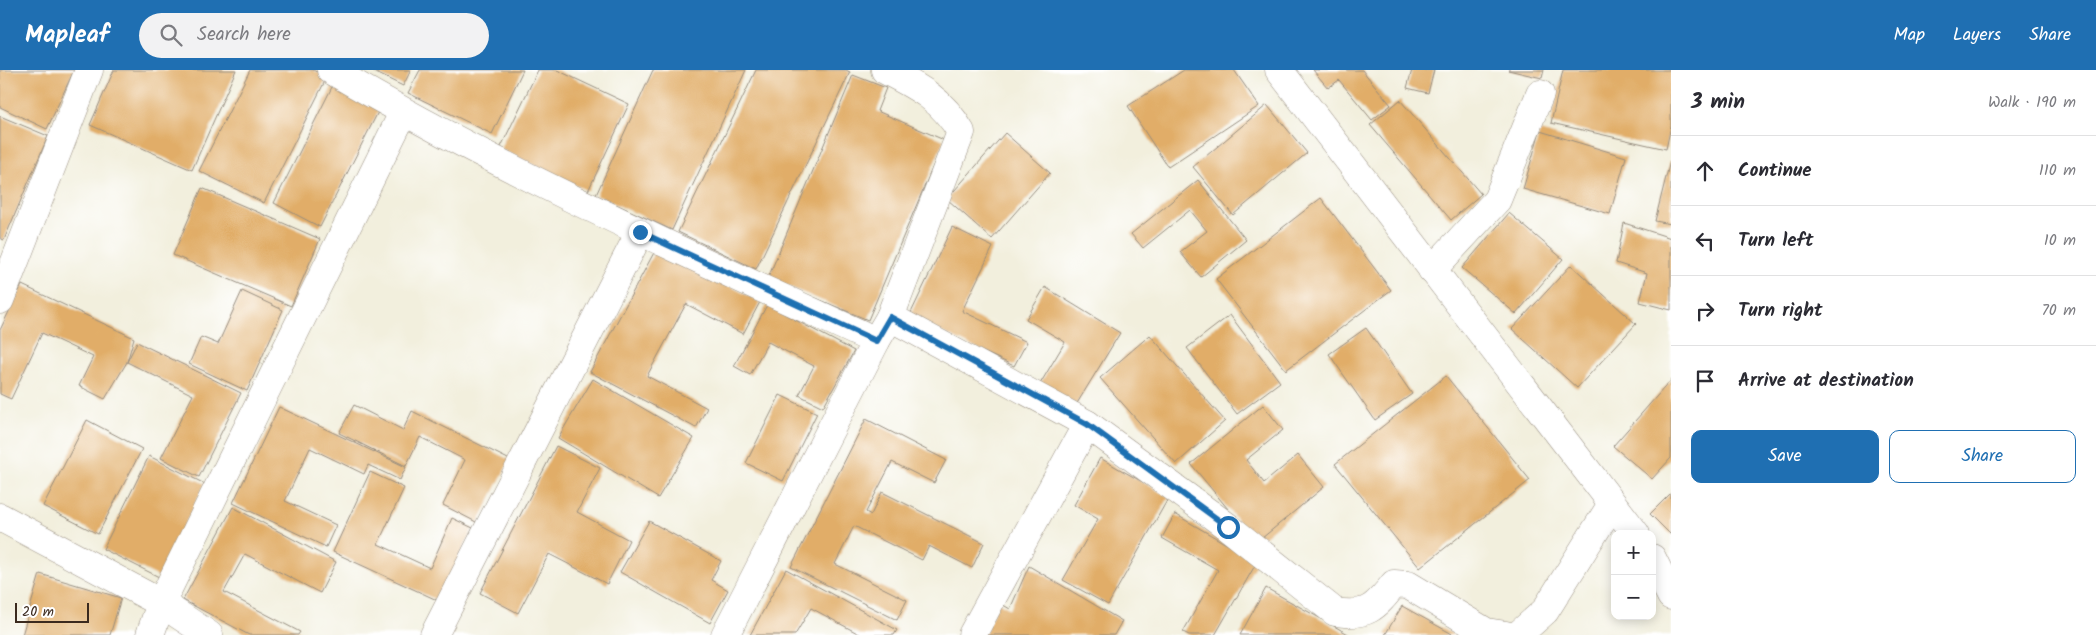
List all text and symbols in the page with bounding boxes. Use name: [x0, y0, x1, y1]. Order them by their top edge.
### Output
search box: [139, 13, 489, 58]
text: Mapleaf: [25, 16, 109, 55]
text: Search here: [197, 20, 291, 50]
icon: search: [157, 21, 185, 49]
text: Map: [1894, 21, 1925, 50]
text: Layers: [1953, 21, 2001, 50]
text: Share: [2029, 21, 2071, 50]
text: 3 min: [1691, 86, 1745, 119]
text: Walk · 190 m: [1988, 90, 2076, 115]
text: Continue: [1738, 156, 1811, 186]
icon: ahead: [1691, 157, 1719, 185]
text: 110 m: [2039, 158, 2076, 183]
route end: [629, 221, 652, 244]
text: Turn left: [1738, 226, 1813, 256]
icon: left: [1691, 227, 1719, 255]
text: 10 m: [2044, 228, 2076, 253]
text: Turn right: [1738, 296, 1823, 326]
icon: right: [1691, 297, 1719, 325]
text: 70 m: [2041, 298, 2076, 323]
text: Arrive at destination: [1738, 366, 1914, 396]
icon: arrive: [1691, 367, 1719, 395]
button: Save: [1691, 430, 1879, 483]
button: Share: [1889, 430, 2076, 483]
route start: [1217, 516, 1240, 539]
map controls: [1611, 530, 1656, 620]
button: +: [1611, 530, 1656, 575]
button: −: [1611, 575, 1656, 620]
scale bar: [15, 600, 89, 623]
text: 20 m: [22, 601, 54, 623]

